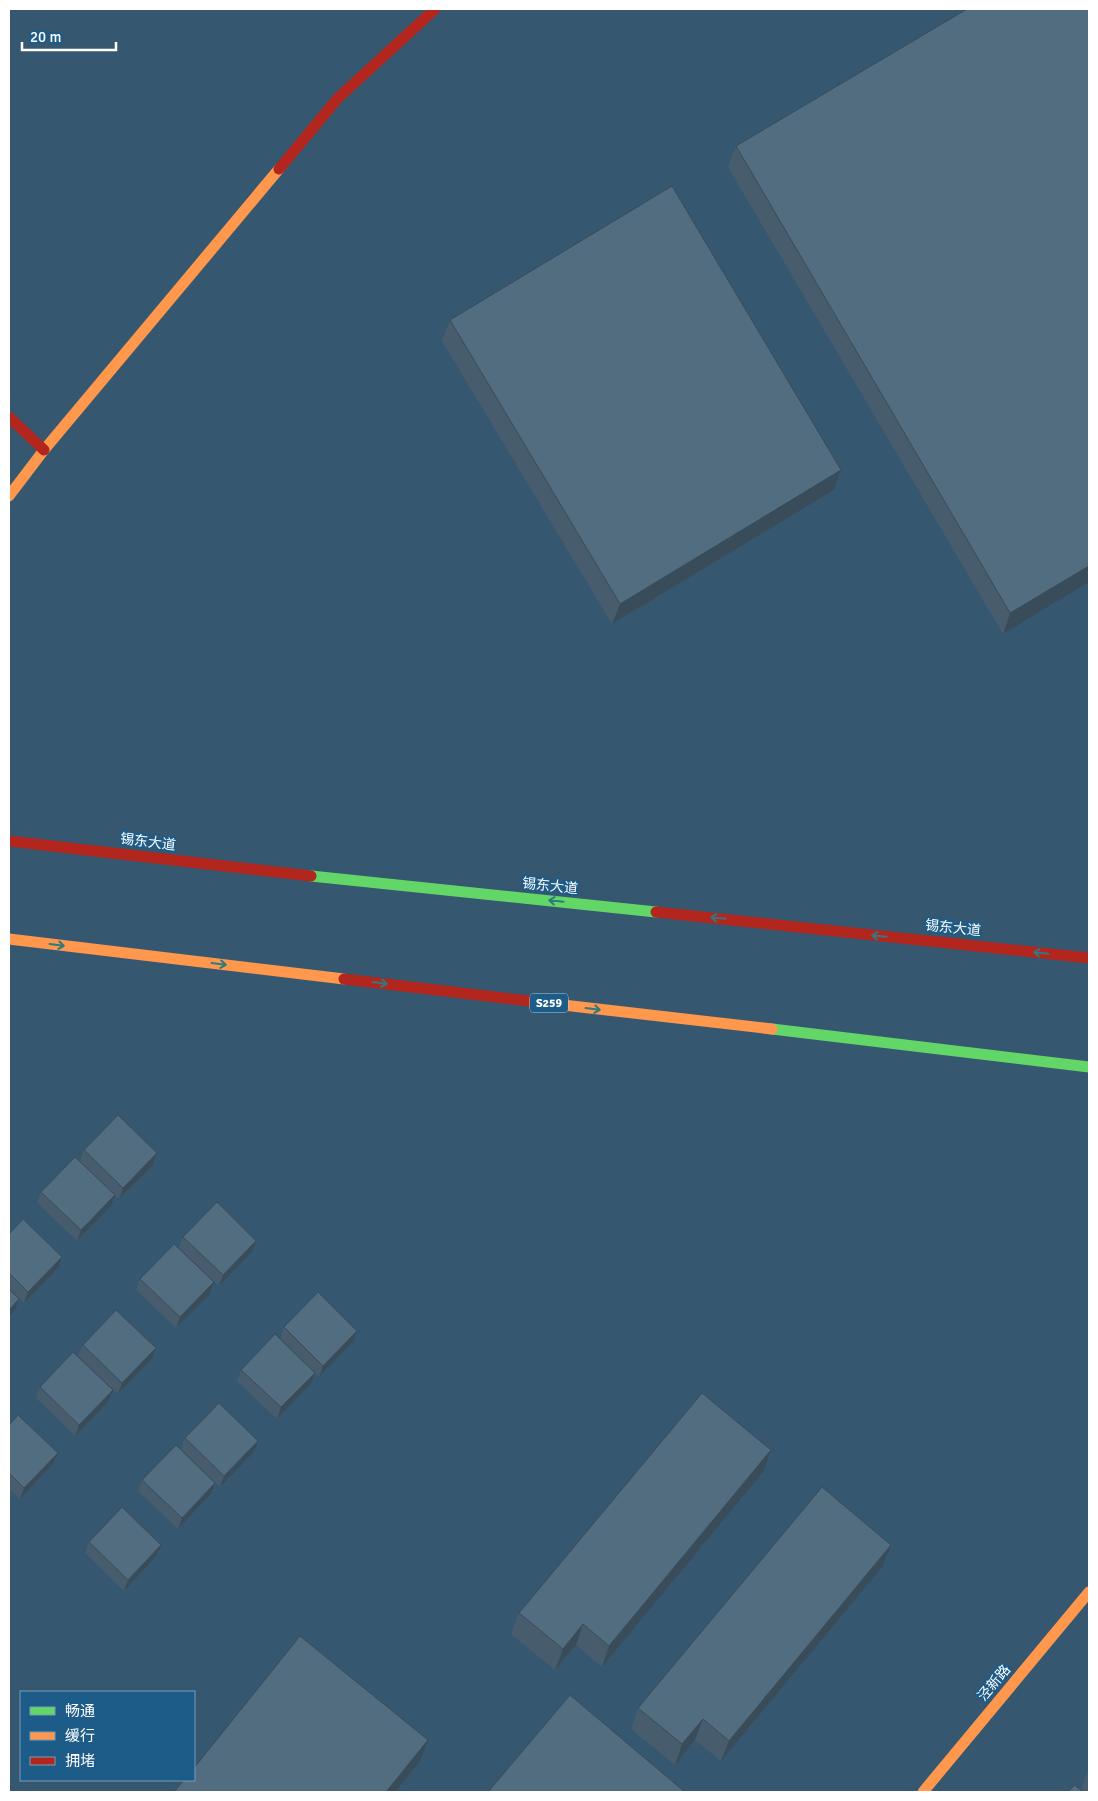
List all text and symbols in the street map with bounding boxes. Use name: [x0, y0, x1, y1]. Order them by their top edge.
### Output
scale bar: [22, 20, 116, 52]
text: 20 m: [30, 28, 61, 46]
street label: 锡东大道: [119, 830, 177, 854]
street label: 锡东大道: [521, 875, 579, 897]
one-way arrow: [548, 896, 564, 906]
one-way arrow: [710, 913, 726, 923]
street label: 锡东大道: [924, 917, 982, 939]
one-way arrow: [871, 931, 887, 940]
one-way arrow: [49, 940, 65, 950]
one-way arrow: [1033, 948, 1049, 958]
one-way arrow: [210, 959, 226, 969]
one-way arrow: [372, 978, 388, 988]
road number: S259: [530, 994, 568, 1012]
one-way arrow: [585, 1004, 601, 1014]
street label: 泾新路: [974, 1661, 1014, 1705]
legend: [20, 1691, 195, 1781]
text: 畅通: [65, 1702, 95, 1720]
text: 缓行: [65, 1727, 95, 1745]
text: 拥堵: [65, 1752, 95, 1770]

